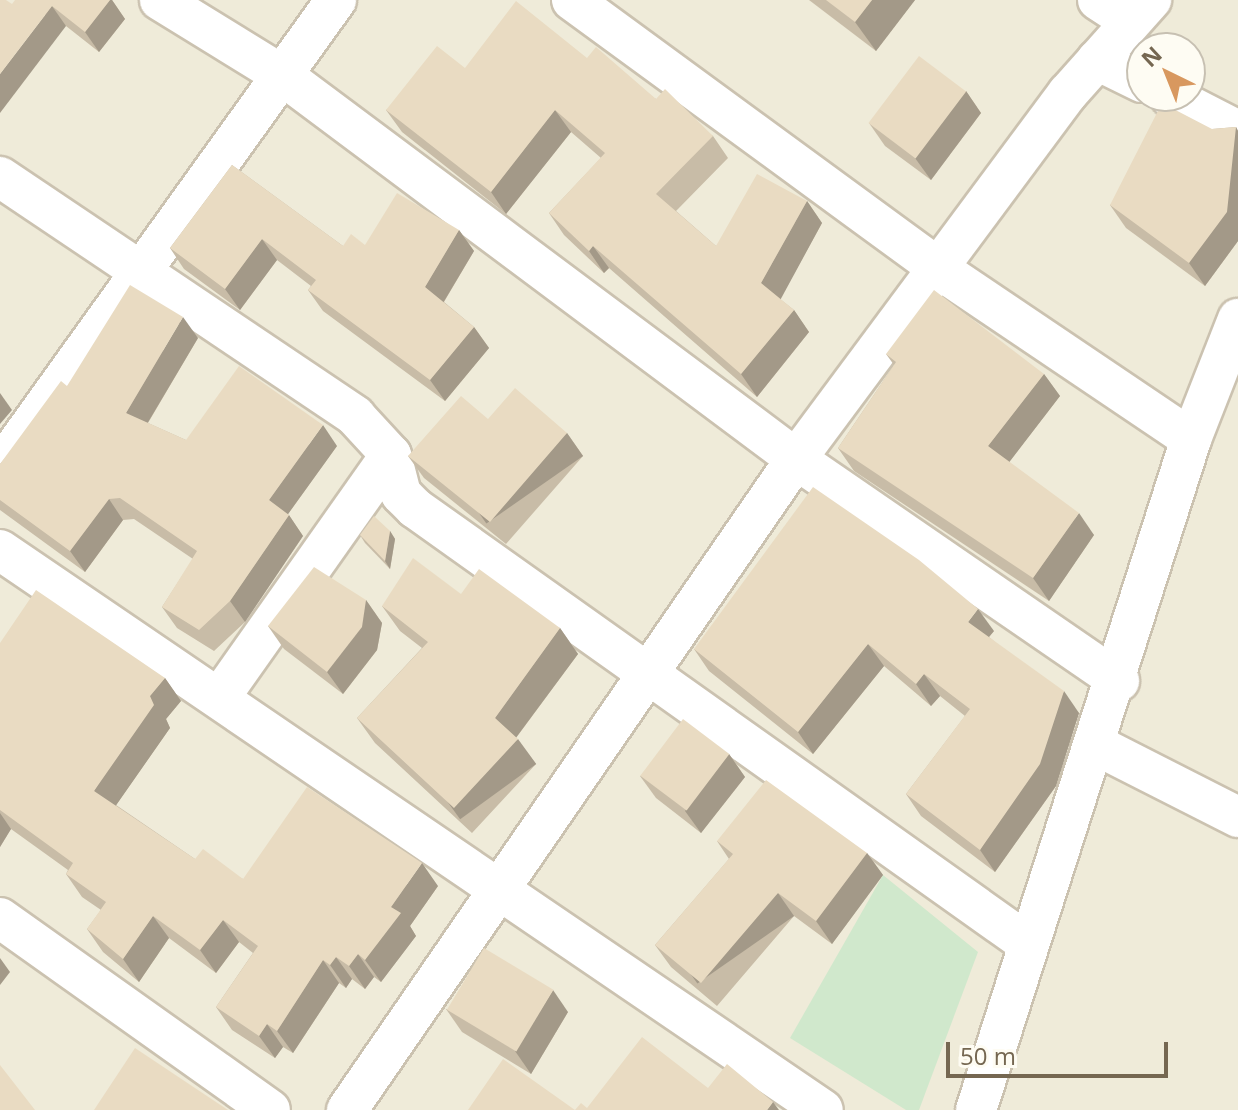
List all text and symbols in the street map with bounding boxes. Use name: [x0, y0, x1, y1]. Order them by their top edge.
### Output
north arrow: [1126, 32, 1206, 112]
text: N: [1134, 39, 1168, 73]
scale bar: [950, 1026, 1172, 1076]
text: 50 m: [960, 1039, 1016, 1072]

